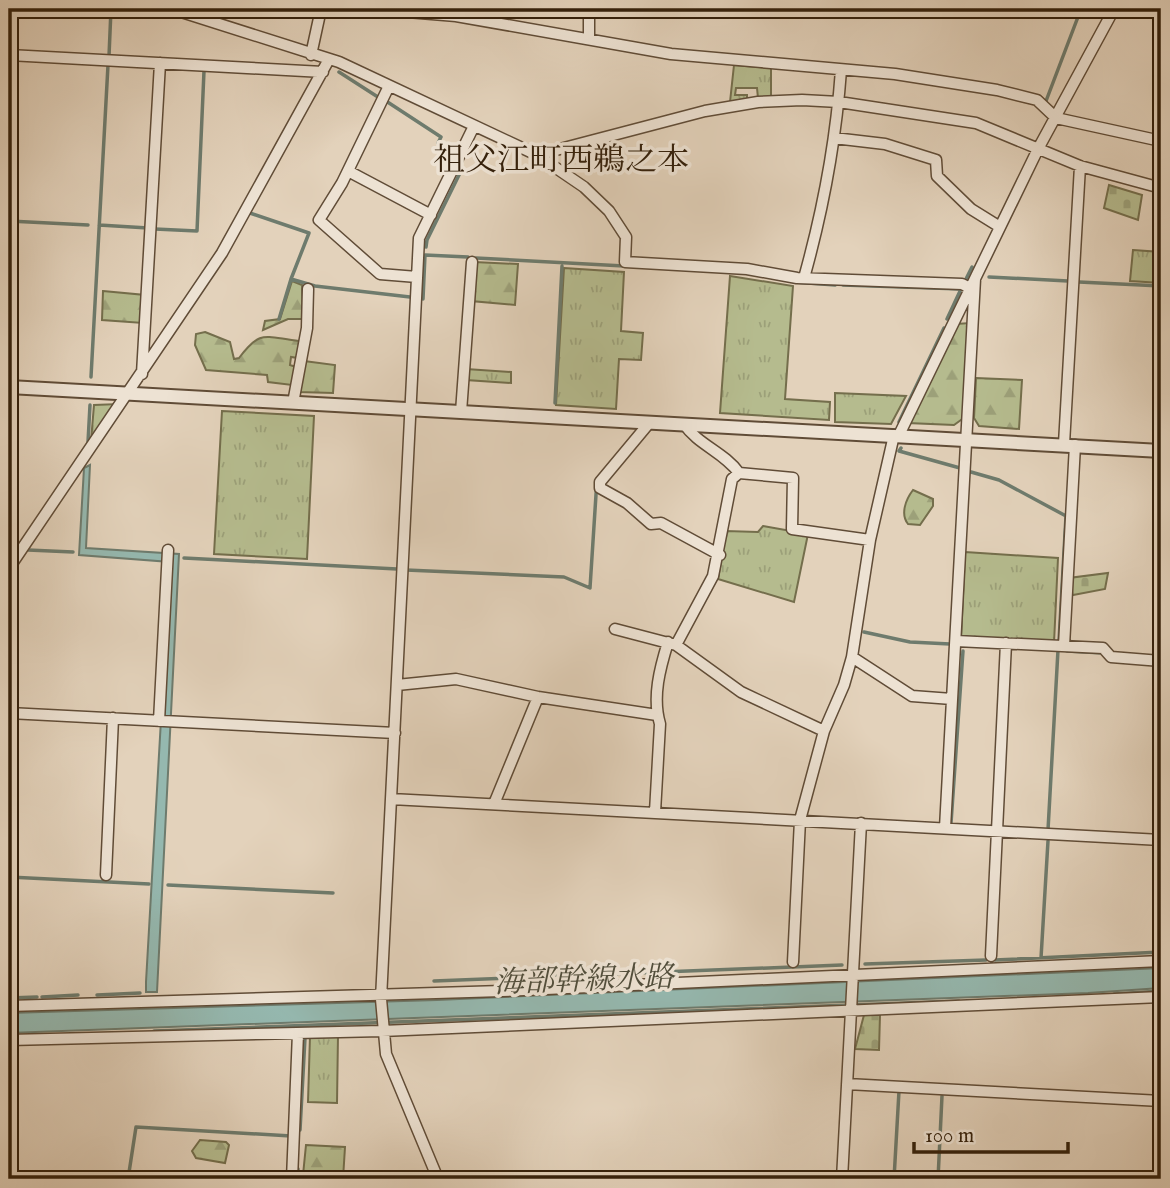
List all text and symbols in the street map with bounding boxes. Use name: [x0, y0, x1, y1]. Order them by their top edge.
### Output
district label: 祖父江町西鵜之本: [433, 141, 689, 182]
water label: 海部幹線水路: [493, 959, 677, 1003]
scale bar: [914, 1111, 1068, 1155]
text: 100 m: [925, 1123, 974, 1150]

